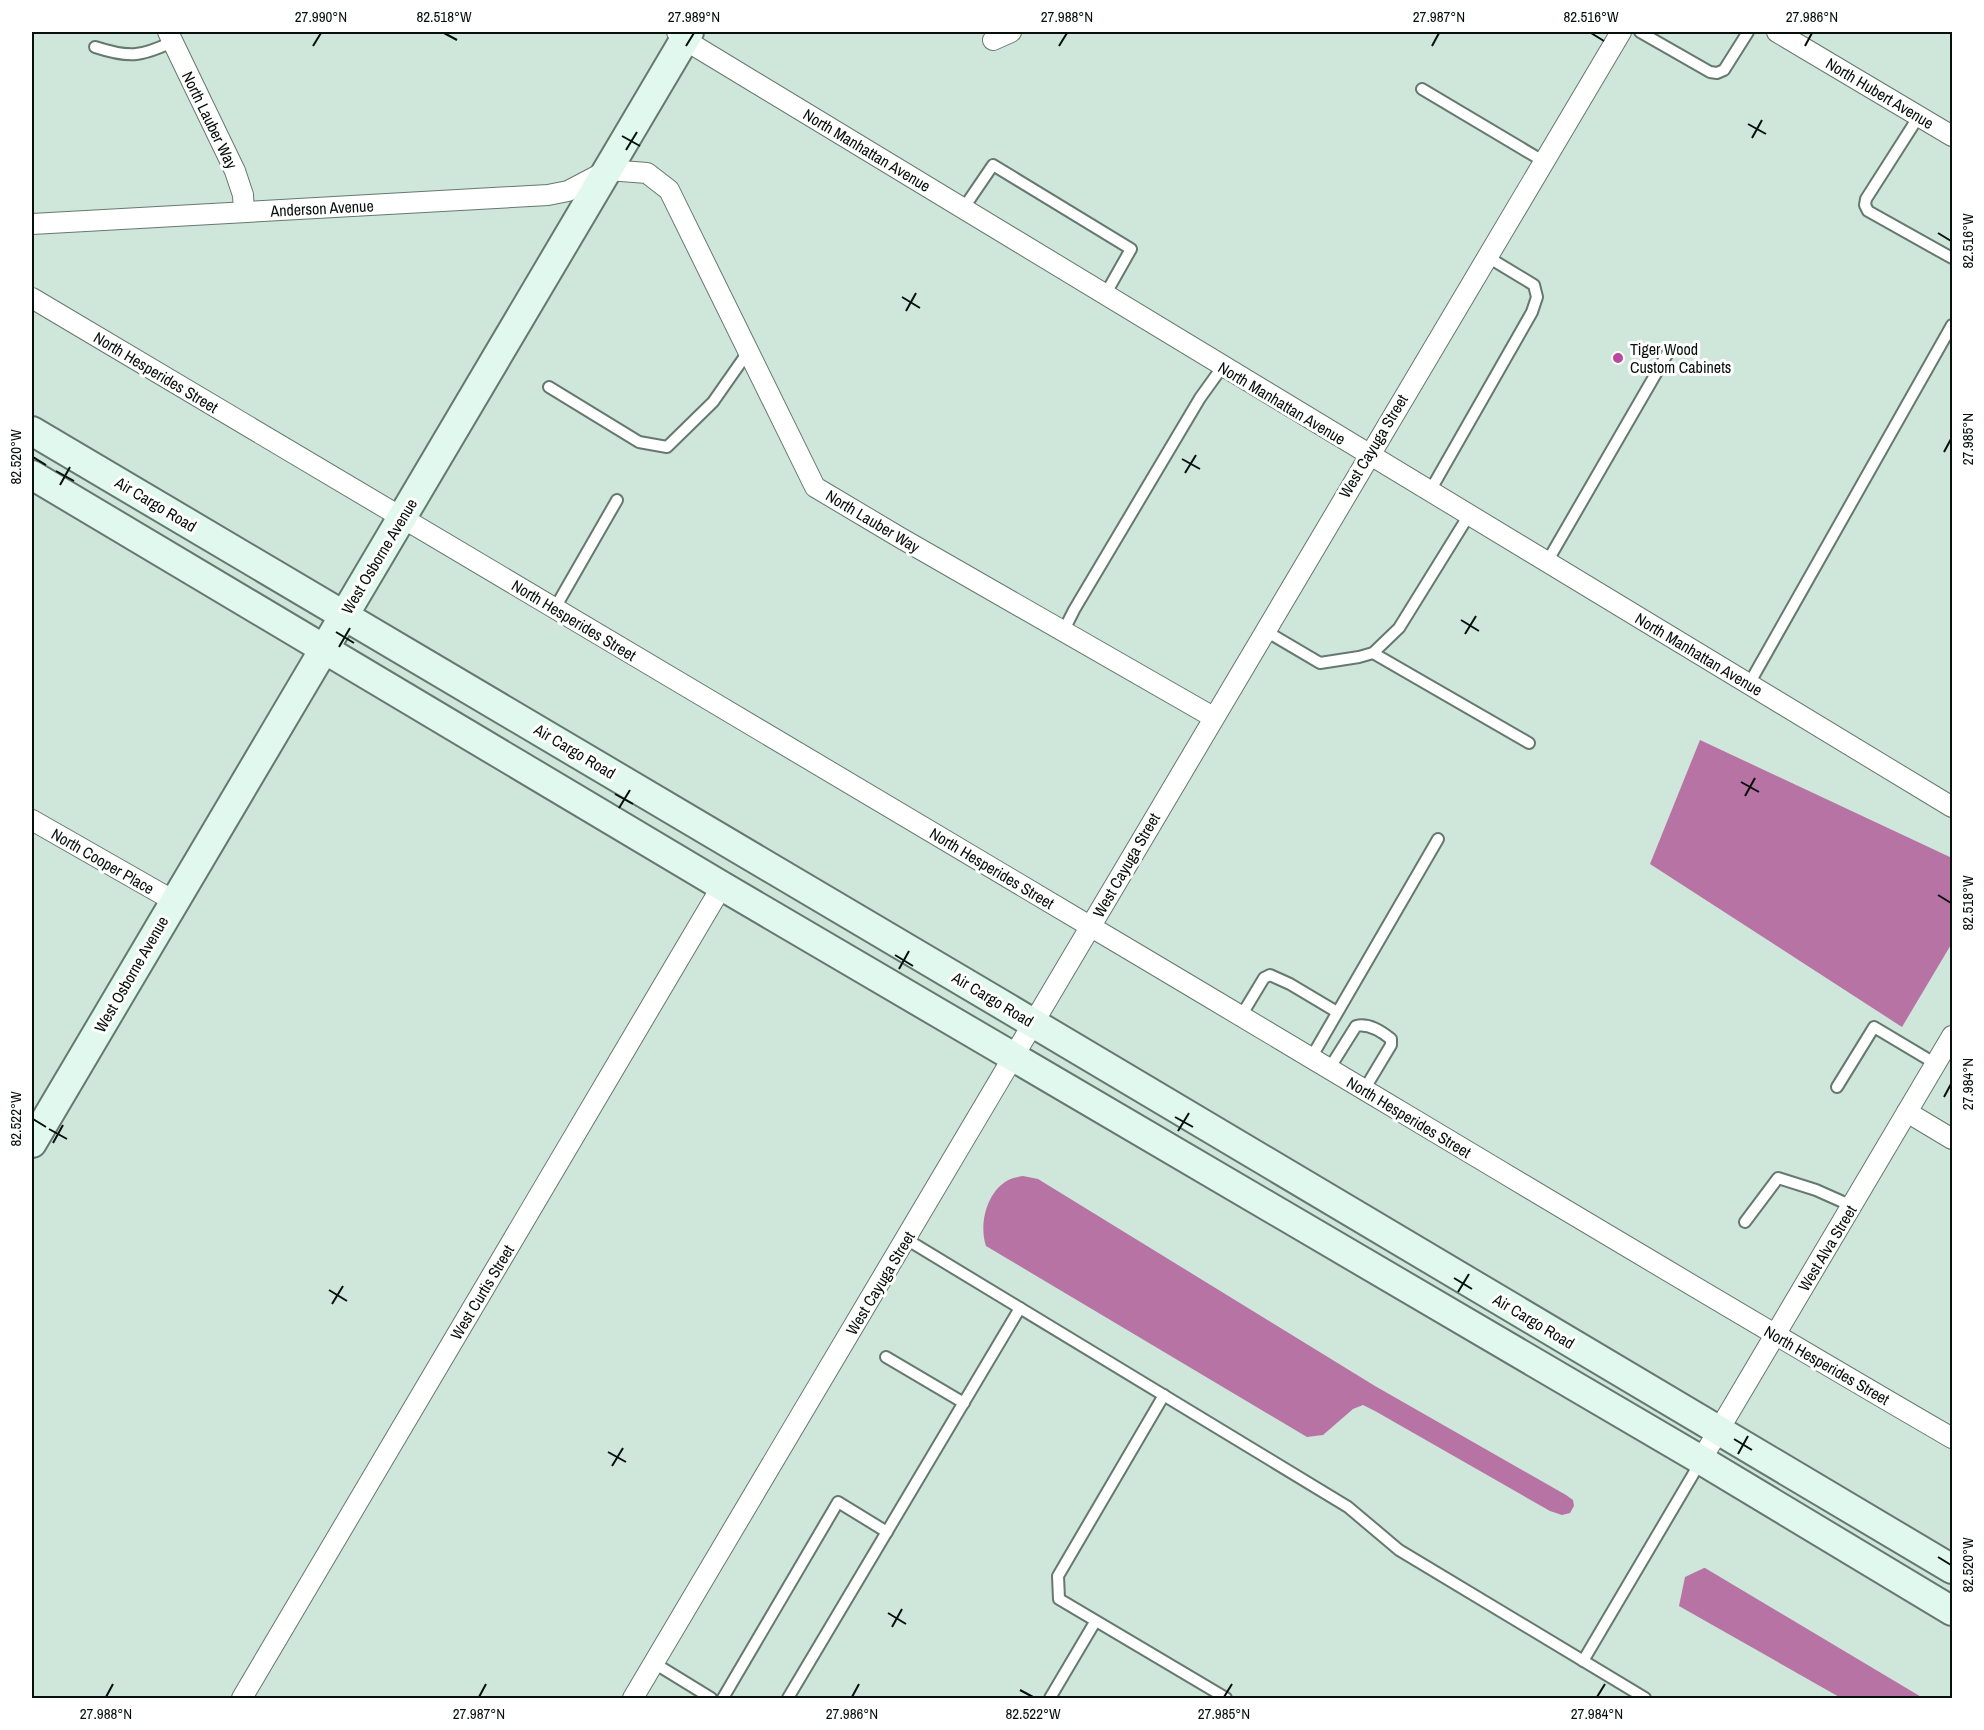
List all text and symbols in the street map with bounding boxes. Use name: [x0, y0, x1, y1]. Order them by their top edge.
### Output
text: 27.990°N: [295, 6, 347, 27]
text: 82.518°W: [416, 6, 472, 27]
text: 27.989°N: [668, 6, 720, 27]
text: 27.988°N: [1041, 6, 1093, 27]
text: 27.987°N: [1413, 6, 1465, 27]
text: 82.516°W: [1563, 6, 1619, 27]
text: 27.986°N: [1786, 6, 1838, 27]
street label: North Hubert Avenue: [1822, 52, 1938, 134]
street label: North Lauber Way: [177, 68, 243, 173]
street label: North Manhattan Avenue: [799, 103, 935, 197]
street label: Anderson Avenue: [269, 194, 374, 222]
text: 82.516°W: [1957, 213, 1978, 269]
street label: North Hesperides Street: [90, 326, 223, 418]
place label: Tiger Wood Custom Cabinets: [1630, 338, 1731, 378]
marker: Tiger Wood Custom Cabinets: [1611, 351, 1625, 365]
street label: North Manhattan Avenue: [1214, 356, 1350, 450]
street label: West Cayuga Street: [1333, 390, 1413, 502]
text: 27.985°N: [1957, 413, 1978, 465]
text: 82.520°W: [5, 429, 26, 485]
street label: Air Cargo Road: [110, 471, 201, 537]
street label: North Lauber Way: [822, 484, 924, 558]
street label: West Osborne Avenue: [336, 494, 422, 618]
street label: North Hesperides Street: [508, 574, 641, 666]
street label: North Manhattan Avenue: [1631, 607, 1767, 701]
street label: Air Cargo Road: [529, 718, 620, 784]
street label: West Cayuga Street: [1087, 808, 1165, 921]
street label: North Hesperides Street: [926, 822, 1059, 914]
street label: North Cooper Place: [48, 823, 158, 899]
text: 82.518°W: [1957, 875, 1978, 931]
street label: West Osborne Avenue: [89, 912, 173, 1036]
street label: Air Cargo Road: [947, 966, 1038, 1032]
text: 27.984°N: [1957, 1058, 1978, 1110]
street label: North Hesperides Street: [1343, 1071, 1476, 1163]
text: 82.522°W: [5, 1091, 26, 1147]
street label: West Alva Street: [1793, 1201, 1862, 1295]
street label: West Cayuga Street: [840, 1227, 920, 1339]
street label: West Curtis Street: [445, 1240, 519, 1344]
street label: Air Cargo Road: [1488, 1288, 1579, 1354]
street label: North Hesperides Street: [1760, 1320, 1894, 1410]
text: 82.520°W: [1957, 1537, 1978, 1593]
text: 27.988°N: [80, 1703, 132, 1724]
text: 27.987°N: [453, 1703, 505, 1724]
text: 27.986°N: [826, 1703, 878, 1724]
text: 82.522°W: [1005, 1703, 1061, 1724]
text: 27.985°N: [1198, 1703, 1250, 1724]
text: 27.984°N: [1571, 1703, 1623, 1724]

